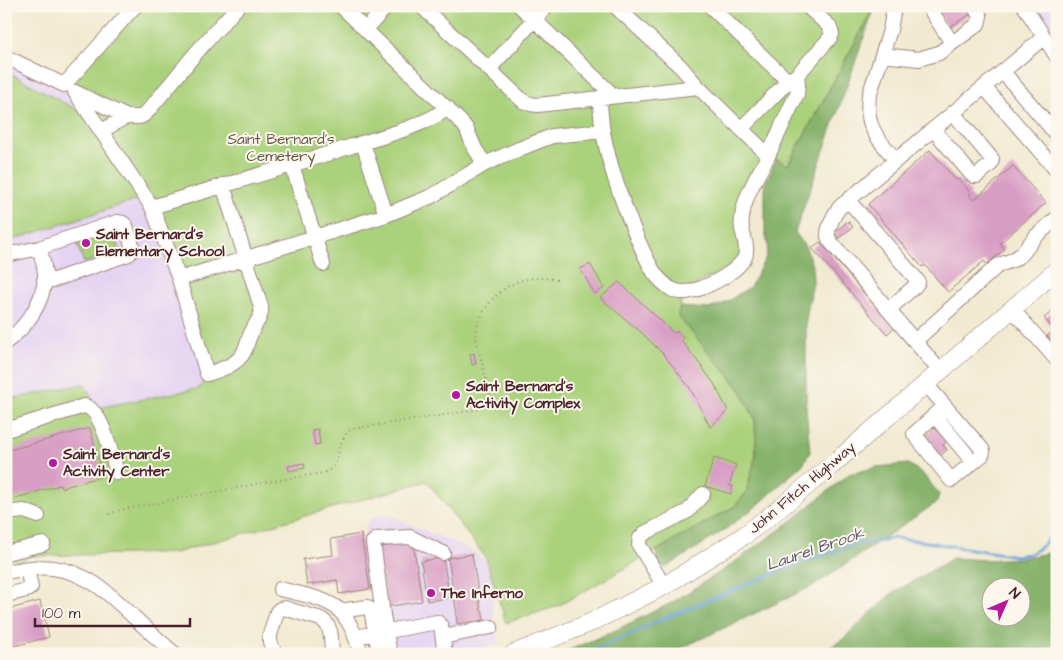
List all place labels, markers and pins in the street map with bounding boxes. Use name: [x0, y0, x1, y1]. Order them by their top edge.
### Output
place label: Saint Bernard's Elementary School: [95, 224, 225, 263]
marker: Saint Bernard's Elementary School: [80, 237, 92, 249]
place label: Saint Bernard's Activity Complex: [465, 376, 581, 415]
marker: Saint Bernard's Activity Complex: [450, 389, 462, 401]
place label: Saint Bernard's Activity Center: [62, 444, 171, 483]
marker: Saint Bernard's Activity Center: [47, 457, 59, 469]
place label: The Inferno: [440, 583, 523, 604]
marker: The Inferno: [425, 587, 437, 599]

